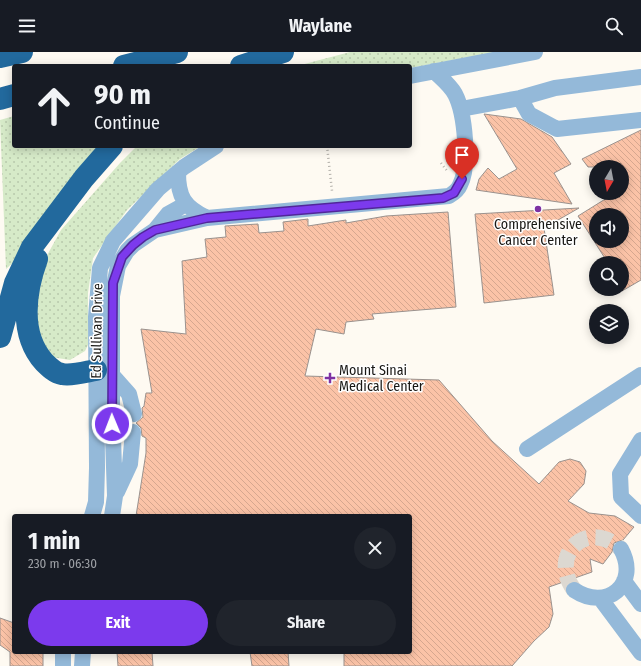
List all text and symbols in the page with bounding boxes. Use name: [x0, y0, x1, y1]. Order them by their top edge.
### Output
icon: menu: [16, 15, 38, 37]
text: Waylane: [289, 15, 352, 37]
icon: search: [603, 15, 625, 37]
text: 90 m: [94, 78, 151, 111]
icon: ahead: [28, 80, 80, 132]
text: Continue: [94, 112, 160, 134]
pin: [445, 138, 479, 179]
icon: arrive: [451, 144, 473, 166]
north arrow: [589, 160, 629, 200]
map controls: [589, 160, 629, 344]
marker: Comprehensive Cancer Center: [533, 204, 543, 214]
button: sound: [589, 208, 629, 248]
place label: Comprehensive Cancer Center: [494, 216, 582, 249]
button: search: [589, 256, 629, 296]
street label: Ed Sullivan Drive: [88, 283, 106, 379]
button: layers: [589, 304, 629, 344]
place label: Mount Sinai Medical Center: [339, 362, 424, 395]
marker: Mount Sinai Medical Center: [324, 372, 336, 384]
position arrow: [91, 403, 133, 445]
text: 1 min: [28, 527, 80, 555]
button: close: [354, 527, 396, 569]
text: 230 m · 06:30: [28, 556, 97, 571]
button: Exit: [28, 600, 208, 646]
button: Share: [216, 600, 396, 646]

